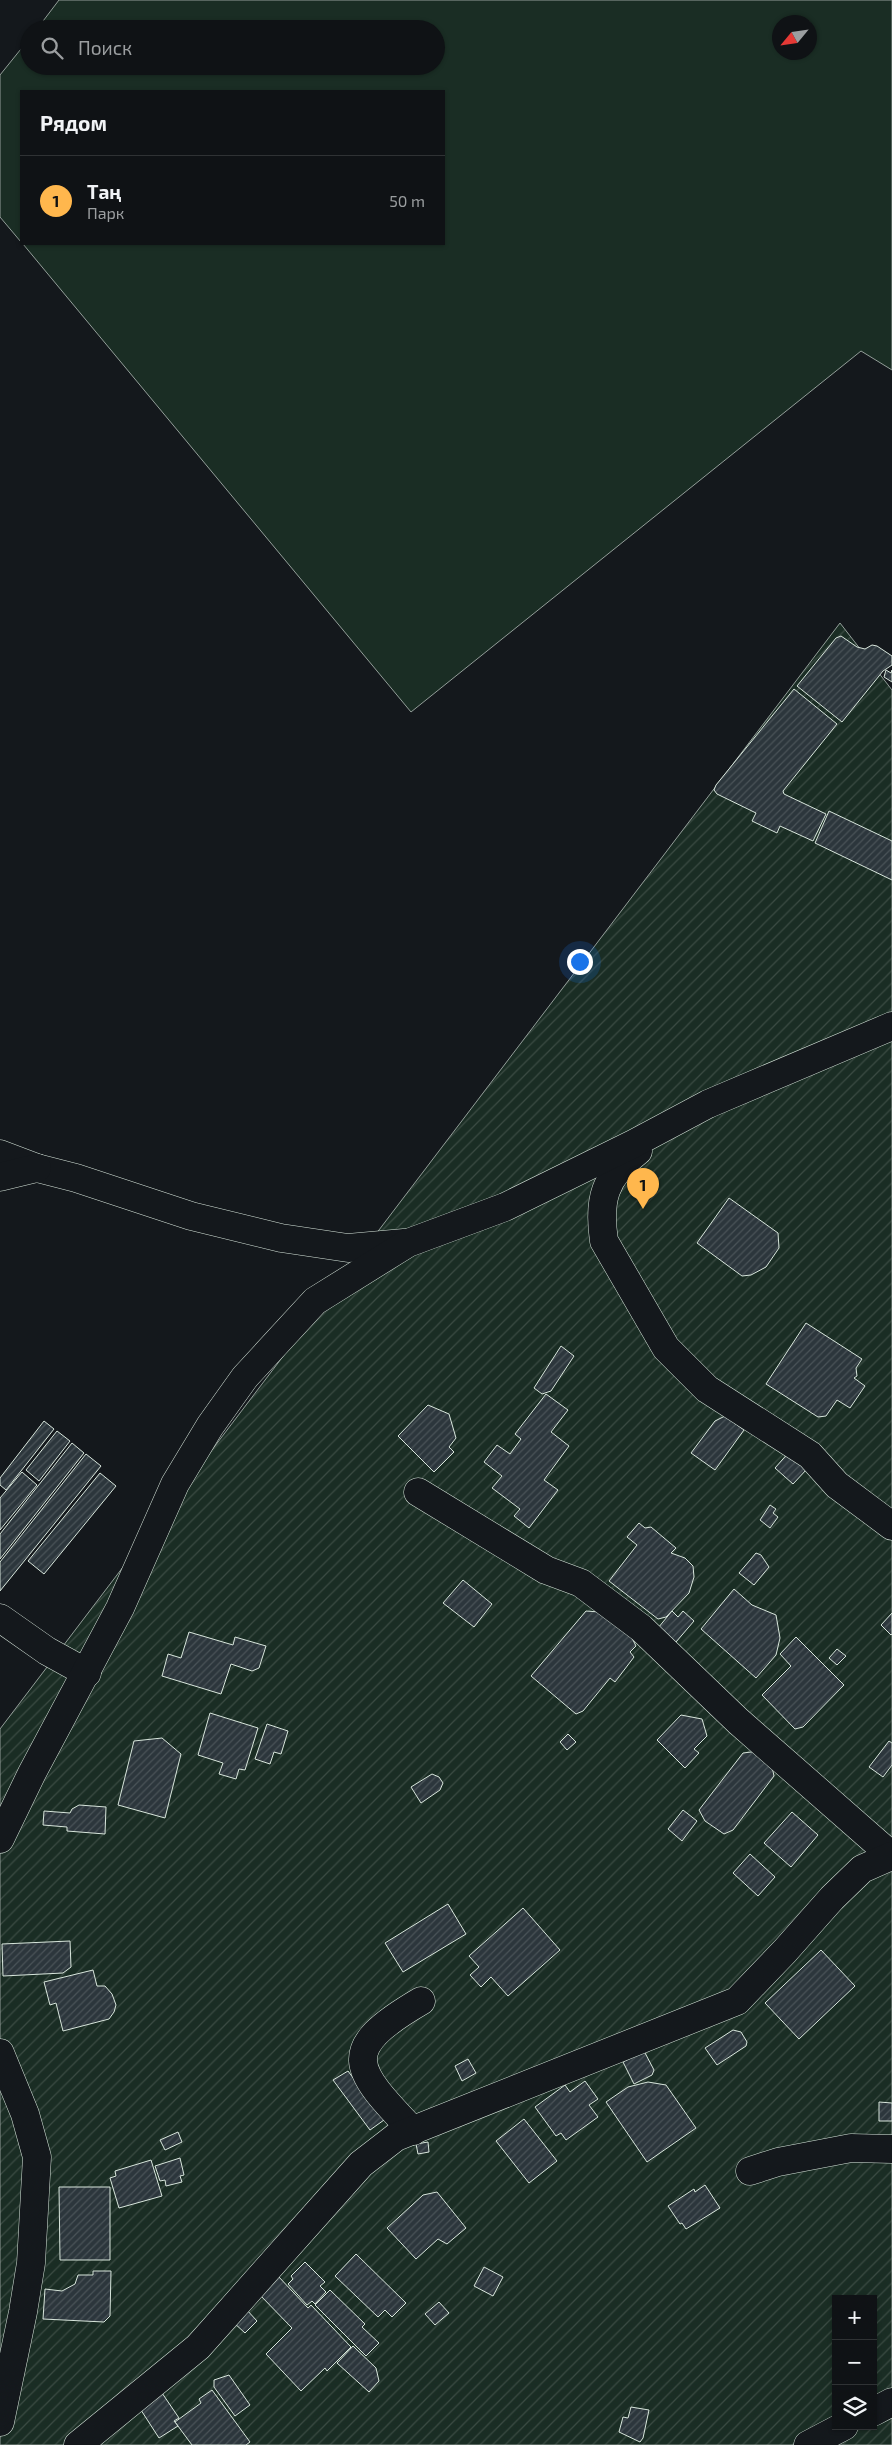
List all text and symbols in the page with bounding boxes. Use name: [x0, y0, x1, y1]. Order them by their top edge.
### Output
north arrow: [772, 15, 817, 60]
search box: [20, 20, 445, 75]
icon: search: [38, 34, 66, 62]
text: Поиск: [78, 36, 132, 59]
text: Рядом: [40, 110, 107, 135]
text: Таң: [87, 180, 121, 203]
text: 1: [53, 191, 59, 210]
text: 50 m: [389, 191, 425, 210]
text: Парк: [87, 203, 124, 222]
your location: [567, 949, 593, 975]
pin: 1: [627, 1168, 659, 1209]
map controls: [832, 2295, 877, 2430]
button: +: [832, 2295, 877, 2340]
button: −: [832, 2340, 877, 2385]
button: layers: [832, 2385, 877, 2430]

